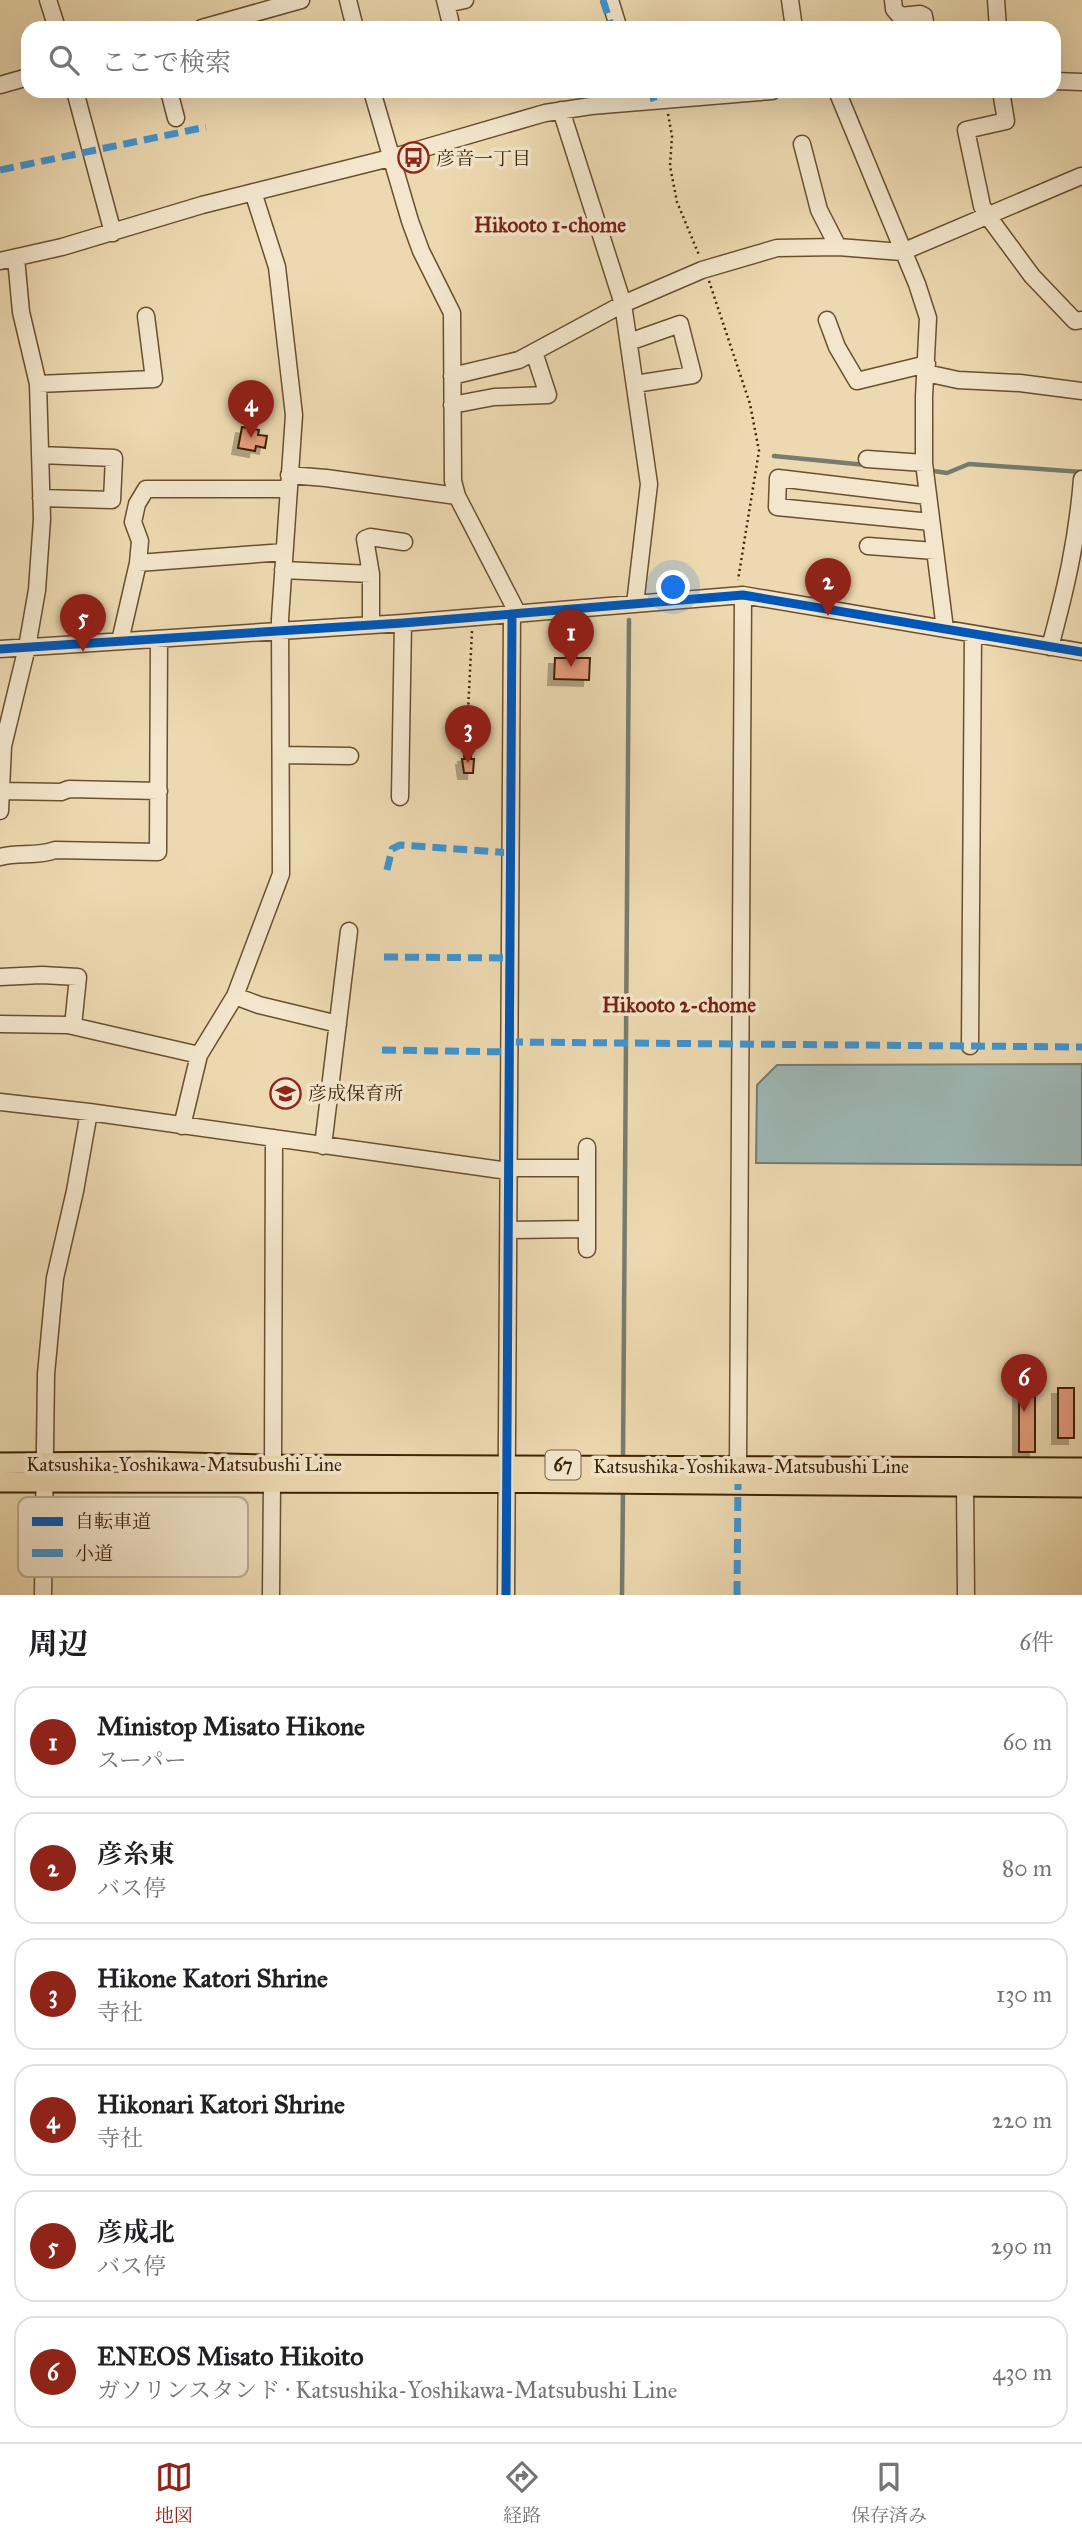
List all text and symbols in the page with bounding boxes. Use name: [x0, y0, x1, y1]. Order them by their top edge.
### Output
search box: [21, 21, 1061, 98]
icon: search: [45, 41, 83, 79]
text: ここで検索: [101, 46, 231, 78]
bus stop icon: 彦音一丁目: [396, 141, 430, 175]
place label: 彦音一丁目: [436, 147, 531, 170]
district label: Hikooto 1-chome: [474, 212, 626, 238]
pin: 4: [228, 380, 274, 438]
pin: 2: [805, 558, 851, 616]
your location: [656, 570, 690, 604]
pin: 5: [60, 594, 106, 652]
pin: 1: [548, 609, 594, 667]
pin: 3: [445, 705, 491, 763]
district label: Hikooto 2-chome: [602, 992, 756, 1018]
school or university icon: 彦成保育所: [268, 1076, 302, 1110]
place label: 彦成保育所: [308, 1082, 403, 1105]
pin: 6: [1001, 1354, 1047, 1412]
road number: 67: [546, 1450, 580, 1480]
street label: Katsushika-Yoshikawa-Matsubushi Line: [26, 1453, 342, 1476]
street label: Katsushika-Yoshikawa-Matsubushi Line: [593, 1455, 909, 1478]
legend: [18, 1497, 248, 1577]
text: 自転車道: [75, 1510, 151, 1533]
text: 小道: [75, 1542, 113, 1565]
text: 周辺: [28, 1626, 88, 1662]
text: 6件: [1019, 1628, 1054, 1656]
text: Ministop Misato Hikone: [97, 1710, 365, 1742]
text: 1: [48, 1728, 58, 1756]
text: 60 m: [1003, 1728, 1052, 1756]
text: スーパー: [97, 1746, 187, 1774]
text: 彦糸東: [97, 1838, 175, 1870]
text: 2: [47, 1854, 59, 1882]
text: 80 m: [1002, 1854, 1052, 1882]
text: バス停: [97, 1874, 166, 1902]
text: Hikone Katori Shrine: [97, 1962, 328, 1994]
text: 3: [48, 1980, 58, 2008]
text: 130 m: [996, 1980, 1052, 2008]
text: 寺社: [97, 1998, 143, 2026]
text: Hikonari Katori Shrine: [97, 2088, 345, 2120]
text: 4: [47, 2106, 59, 2134]
text: 220 m: [992, 2106, 1052, 2134]
text: 寺社: [97, 2124, 143, 2152]
text: 彦成北: [97, 2216, 175, 2248]
text: 5: [48, 2232, 58, 2260]
text: 290 m: [991, 2232, 1052, 2260]
text: バス停: [97, 2252, 166, 2280]
text: ENEOS Misato Hikoito: [97, 2340, 363, 2372]
text: 6: [47, 2358, 59, 2386]
text: 430 m: [992, 2358, 1052, 2386]
text: ガソリンスタンド · Katsushika-Yoshikawa-Matsubushi Line: [97, 2376, 677, 2404]
tab: 地図: [155, 2458, 193, 2527]
tab: 経路: [503, 2458, 541, 2527]
tab: 保存済み: [851, 2458, 927, 2527]

